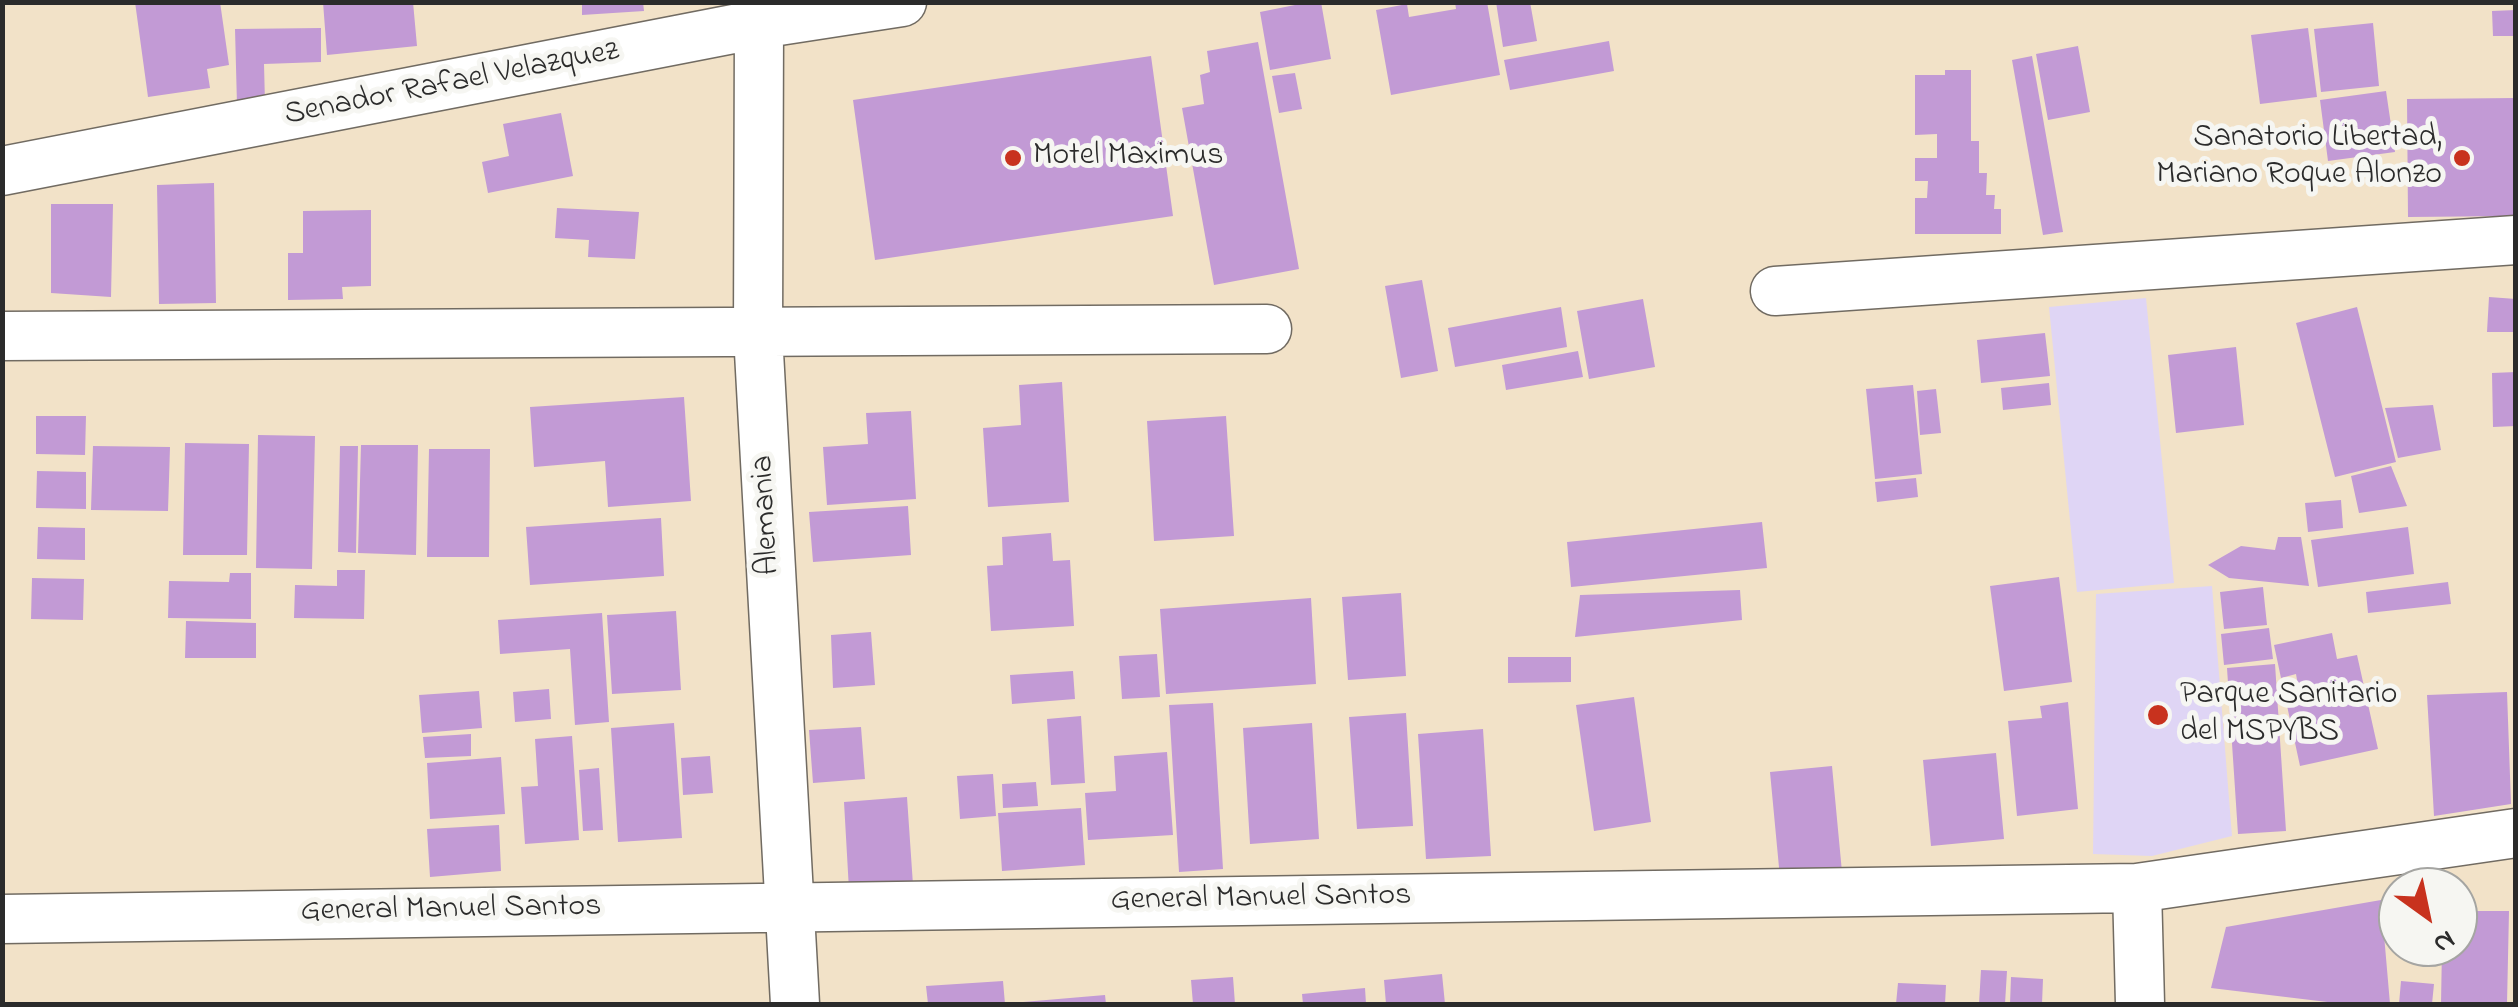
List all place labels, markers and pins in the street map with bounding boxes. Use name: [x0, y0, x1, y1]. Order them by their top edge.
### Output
place label: Sanatorio Libertad, Mariano Roque Alonzo: [2156, 121, 2442, 196]
place label: Motel Maximus: [1033, 139, 1224, 177]
marker: Motel Maximus: [1002, 147, 1024, 169]
marker: Sanatorio Libertad, Mariano Roque Alonzo: [2451, 147, 2473, 169]
place label: Parque Sanitario del MSPYBS: [2180, 678, 2397, 753]
marker: Parque Sanitario del MSPYBS: [2145, 702, 2171, 728]

